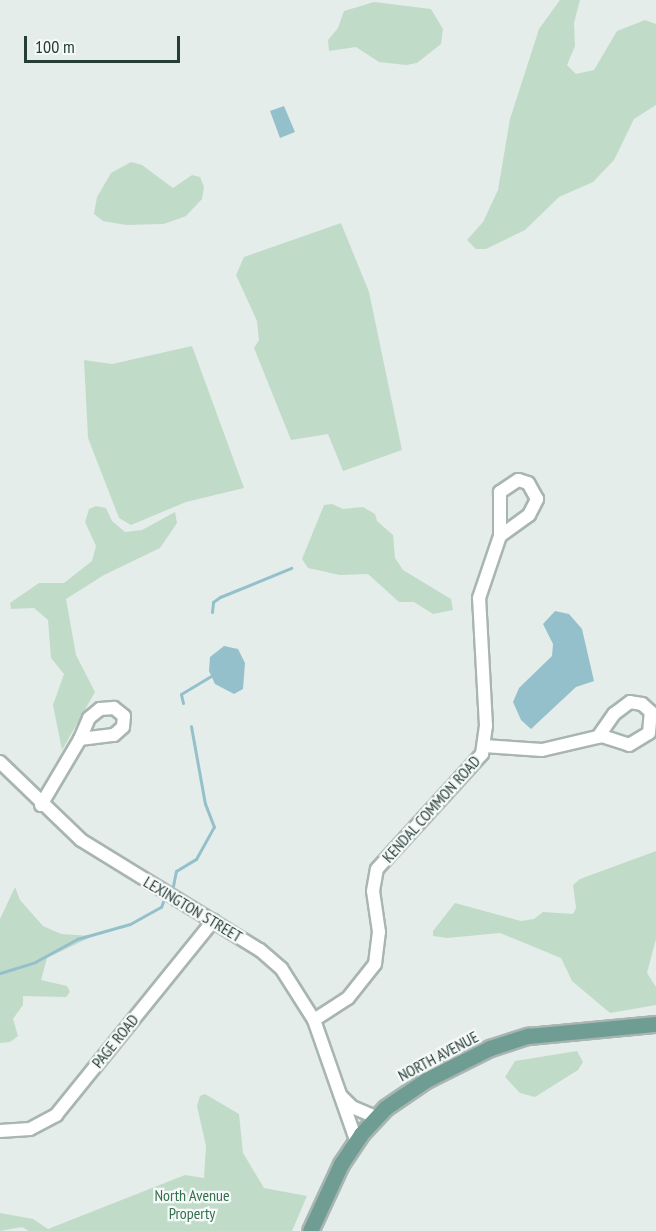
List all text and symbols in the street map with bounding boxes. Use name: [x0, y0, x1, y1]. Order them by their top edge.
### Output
scale bar: [27, 24, 183, 62]
text: 100 m: [35, 35, 75, 58]
street label: KENDAL COMMON ROAD: [378, 751, 484, 867]
street label: LEXINGTON STREET: [140, 872, 246, 946]
street label: PAGE ROAD: [88, 1010, 142, 1072]
street label: NORTH AVENUE: [394, 1027, 482, 1085]
park label: North Avenue Property: [154, 1185, 230, 1223]

